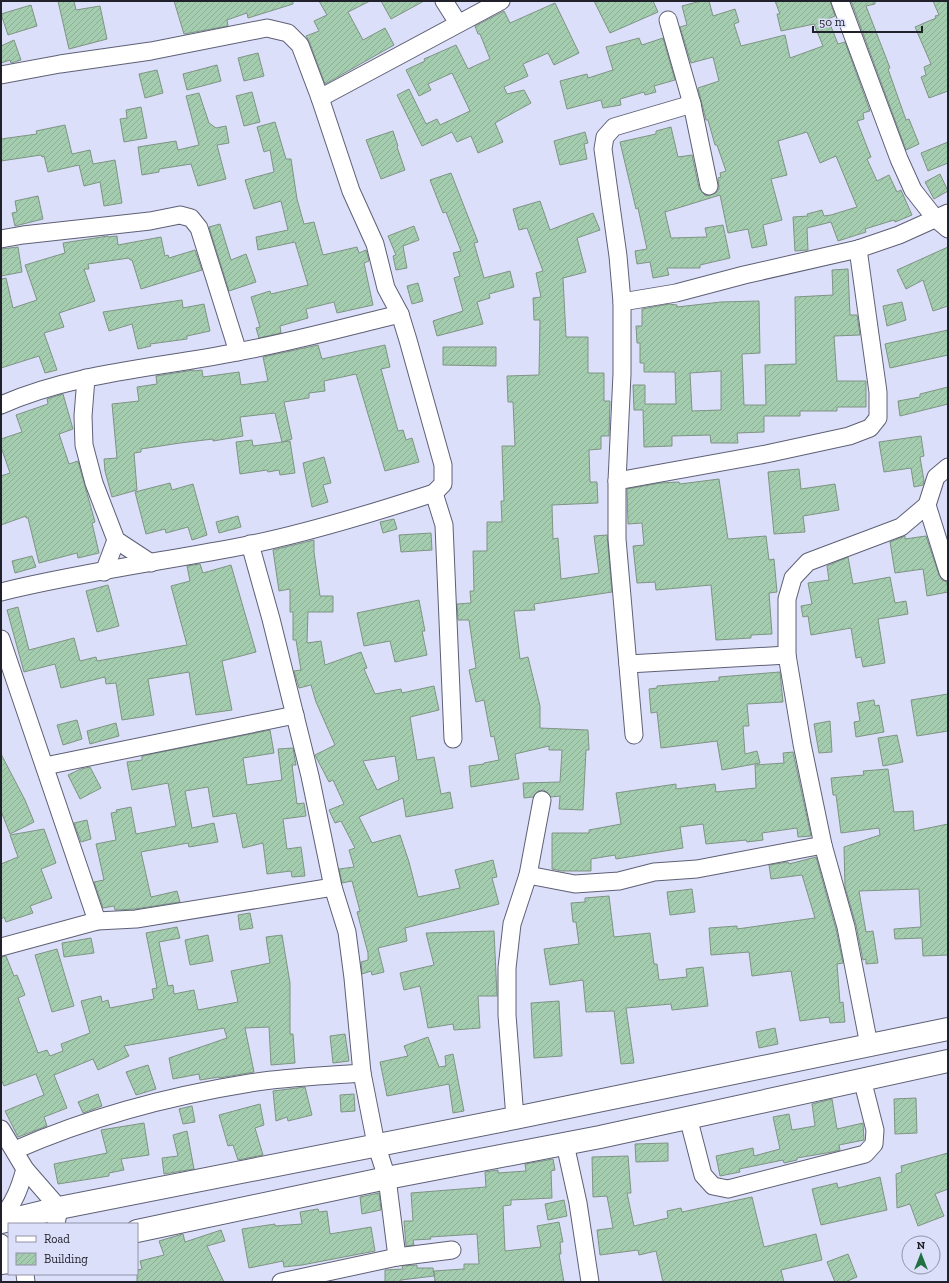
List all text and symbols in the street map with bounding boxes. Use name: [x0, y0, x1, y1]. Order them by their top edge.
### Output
scale bar: [813, 8, 922, 34]
text: 50 m: [819, 15, 846, 29]
legend: [8, 1223, 138, 1275]
text: Road: [44, 1232, 70, 1246]
north arrow: [901, 1235, 941, 1275]
text: N: [917, 1239, 926, 1252]
text: Building: [44, 1252, 88, 1266]

